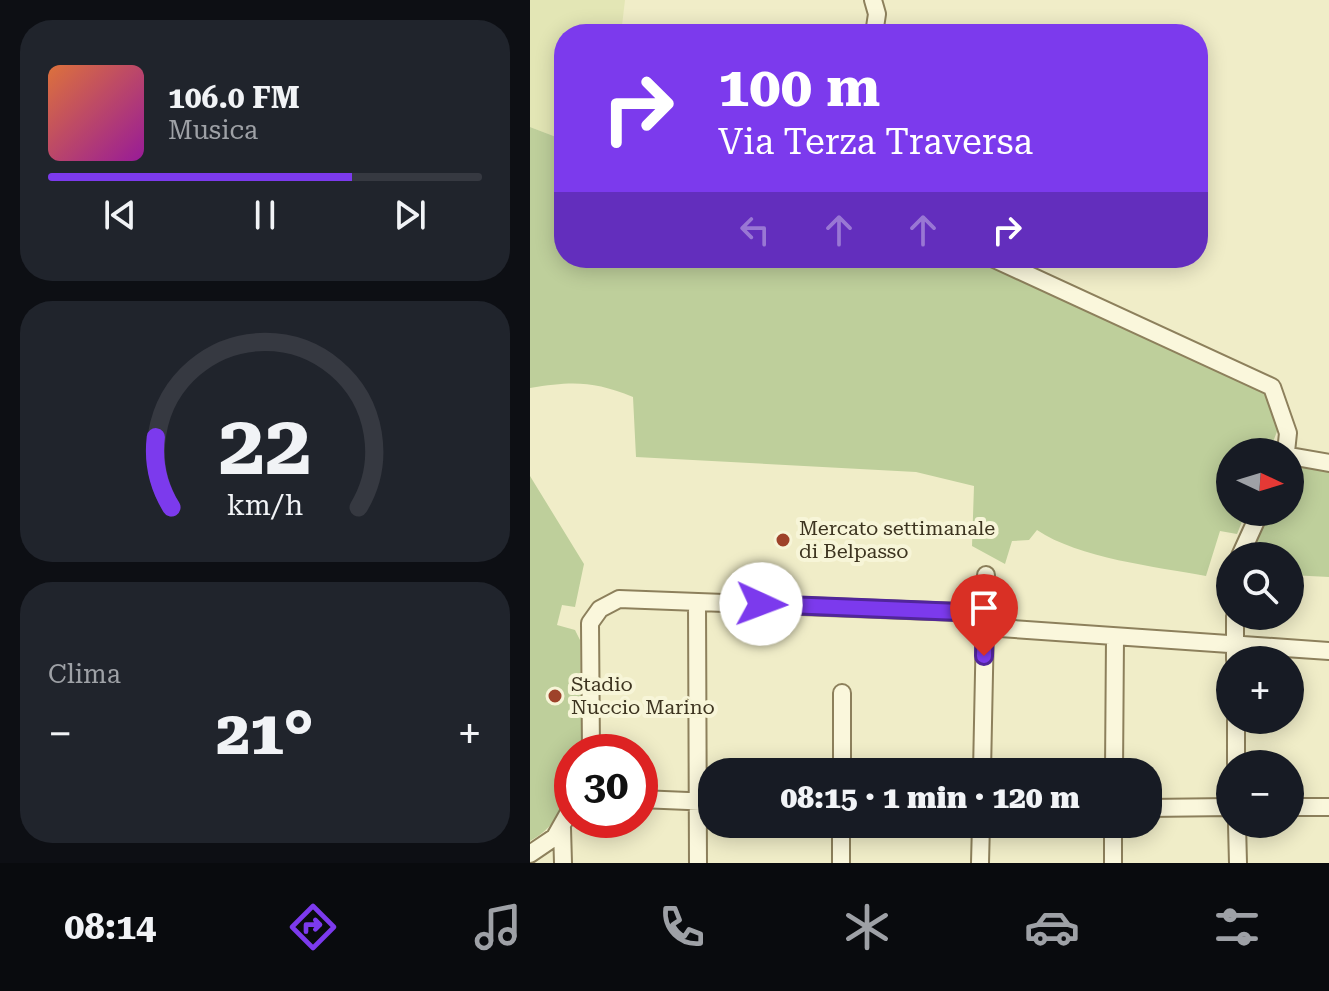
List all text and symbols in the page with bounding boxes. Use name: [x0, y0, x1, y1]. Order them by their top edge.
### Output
text: 100 m: [718, 54, 880, 120]
icon: right: [586, 56, 690, 160]
text: 106.0 FM: [168, 80, 300, 115]
text: Musica: [168, 115, 258, 145]
text: Via Terza Traversa: [718, 121, 1033, 163]
icon: previous: [98, 193, 142, 237]
icon: pause: [243, 193, 287, 237]
icon: next: [388, 193, 432, 237]
icon: left: [733, 208, 777, 252]
icon: ahead: [817, 208, 861, 252]
icon: ahead: [901, 208, 945, 252]
icon: right: [985, 208, 1029, 252]
text: 22: [218, 396, 312, 493]
north arrow: [1216, 438, 1304, 526]
map controls: [1216, 438, 1304, 838]
text: km/h: [227, 488, 303, 522]
place label: Mercato settimanale di Belpasso: [799, 516, 995, 563]
marker: Mercato settimanale di Belpasso: [774, 531, 792, 549]
button: search: [1216, 542, 1304, 630]
position arrow: [719, 562, 803, 646]
pin: [950, 574, 1018, 656]
icon: arrive: [962, 586, 1006, 630]
button: +: [1216, 646, 1304, 734]
text: Clima: [48, 659, 121, 689]
place label: Stadio Nuccio Marino: [571, 672, 715, 719]
marker: Stadio Nuccio Marino: [546, 687, 564, 705]
text: 21°: [216, 698, 314, 769]
text: −: [48, 708, 73, 760]
text: +: [457, 708, 482, 760]
speed limit sign: 30: [554, 734, 658, 838]
button: −: [1216, 750, 1304, 838]
text: 08:15 · 1 min · 120 m: [780, 780, 1080, 815]
icon: directions: [285, 899, 341, 955]
icon: music: [470, 899, 526, 955]
icon: phone: [654, 899, 710, 955]
icon: climate: [839, 899, 895, 955]
icon: car: [1024, 899, 1080, 955]
icon: filters: [1209, 899, 1265, 955]
text: 08:14: [64, 906, 156, 948]

